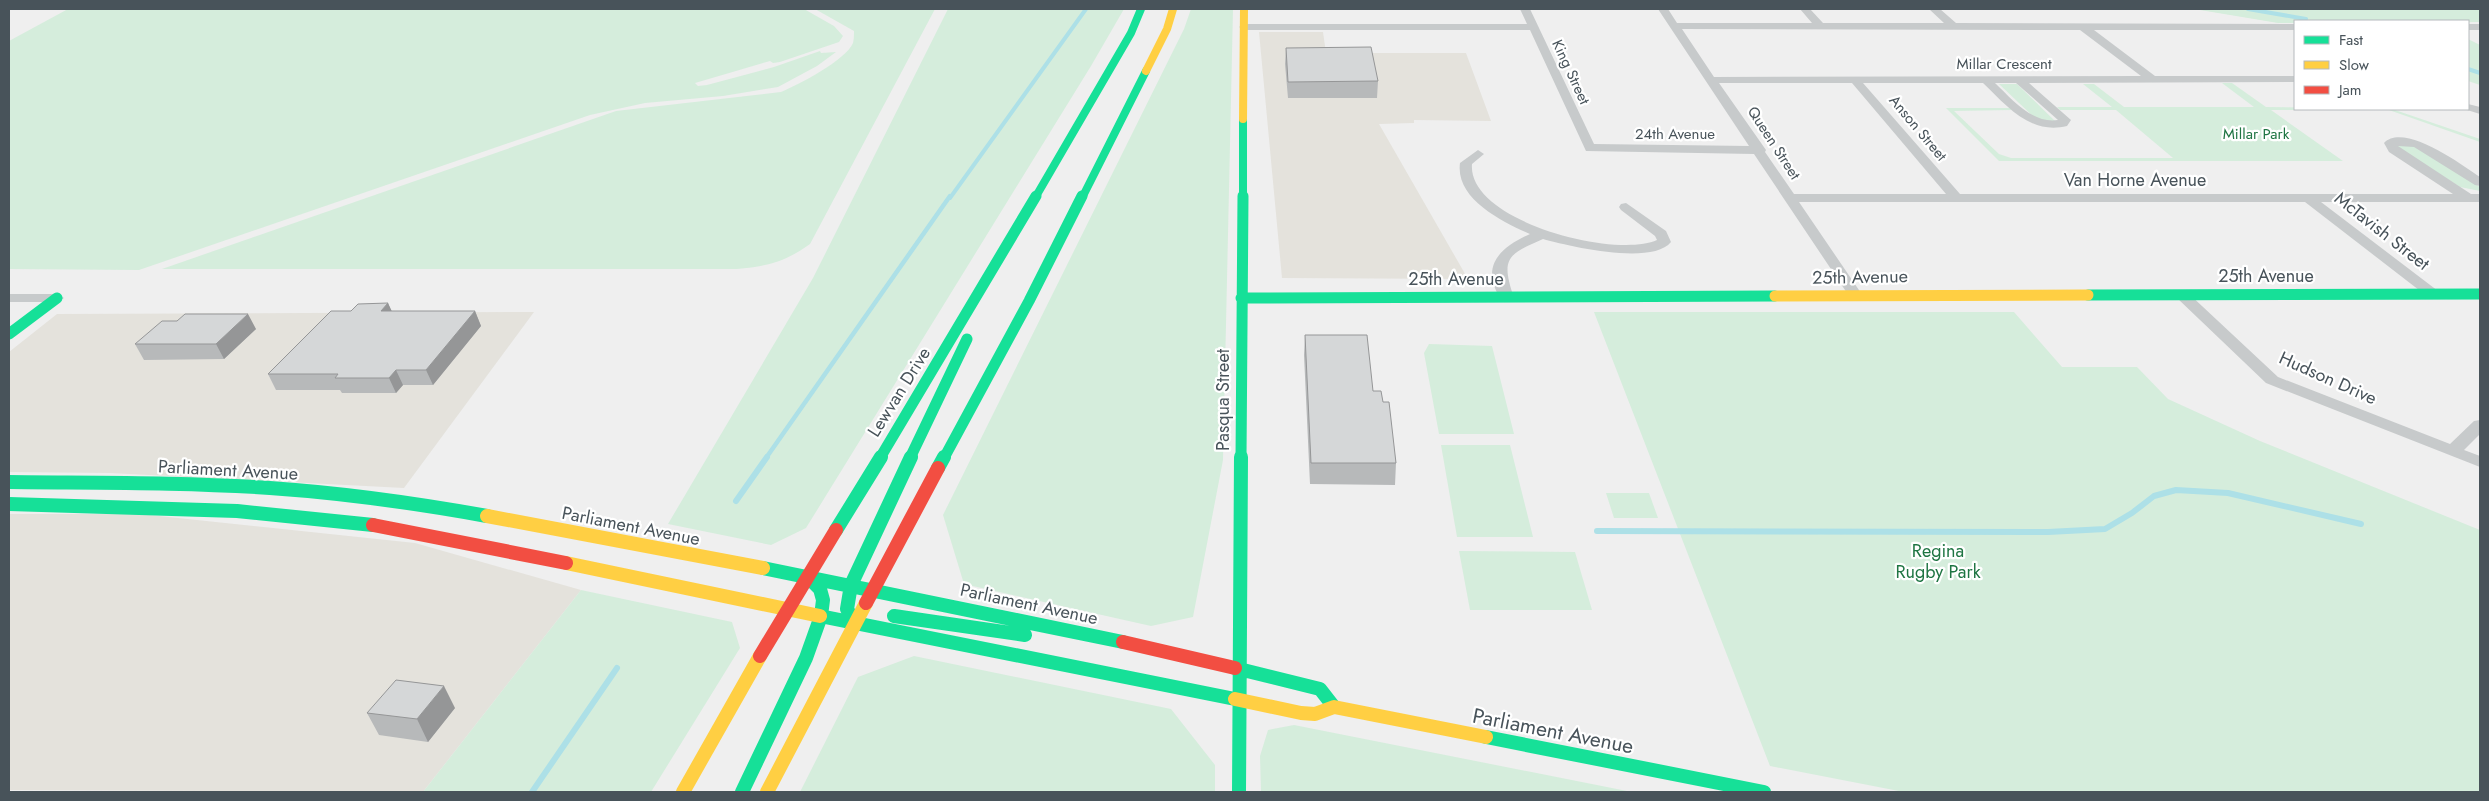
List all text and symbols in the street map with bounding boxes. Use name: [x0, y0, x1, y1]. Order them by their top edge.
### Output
legend: [2294, 20, 2469, 110]
text: Fast: [2339, 29, 2363, 51]
street label: King Street: [1546, 36, 1596, 108]
street label: Millar Crescent: [1956, 53, 2052, 75]
text: Slow: [2339, 54, 2370, 76]
text: Jam: [2337, 79, 2362, 101]
street label: Anson Street: [1884, 90, 1952, 166]
street label: Queen Street: [1742, 102, 1806, 184]
street label: 24th Avenue: [1635, 123, 1715, 145]
park label: Millar Park: [2223, 123, 2290, 145]
street label: Van Horne Avenue: [2064, 167, 2206, 193]
street label: McTavish Street: [2329, 185, 2436, 277]
street label: 25th Avenue: [1812, 263, 1908, 291]
street label: 25th Avenue: [2218, 263, 2314, 289]
street label: 25th Avenue: [1408, 266, 1504, 292]
street label: Lewvan Drive: [861, 342, 937, 442]
street label: Hudson Drive: [2275, 345, 2381, 411]
street label: Pasqua Street: [1210, 348, 1236, 451]
street label: Parliament Avenue: [157, 453, 299, 487]
street label: Parliament Avenue: [560, 500, 702, 552]
park label: Regina Rugby Park: [1895, 538, 1981, 585]
street label: Parliament Avenue: [958, 577, 1100, 631]
street label: Parliament Avenue: [1470, 701, 1636, 761]

